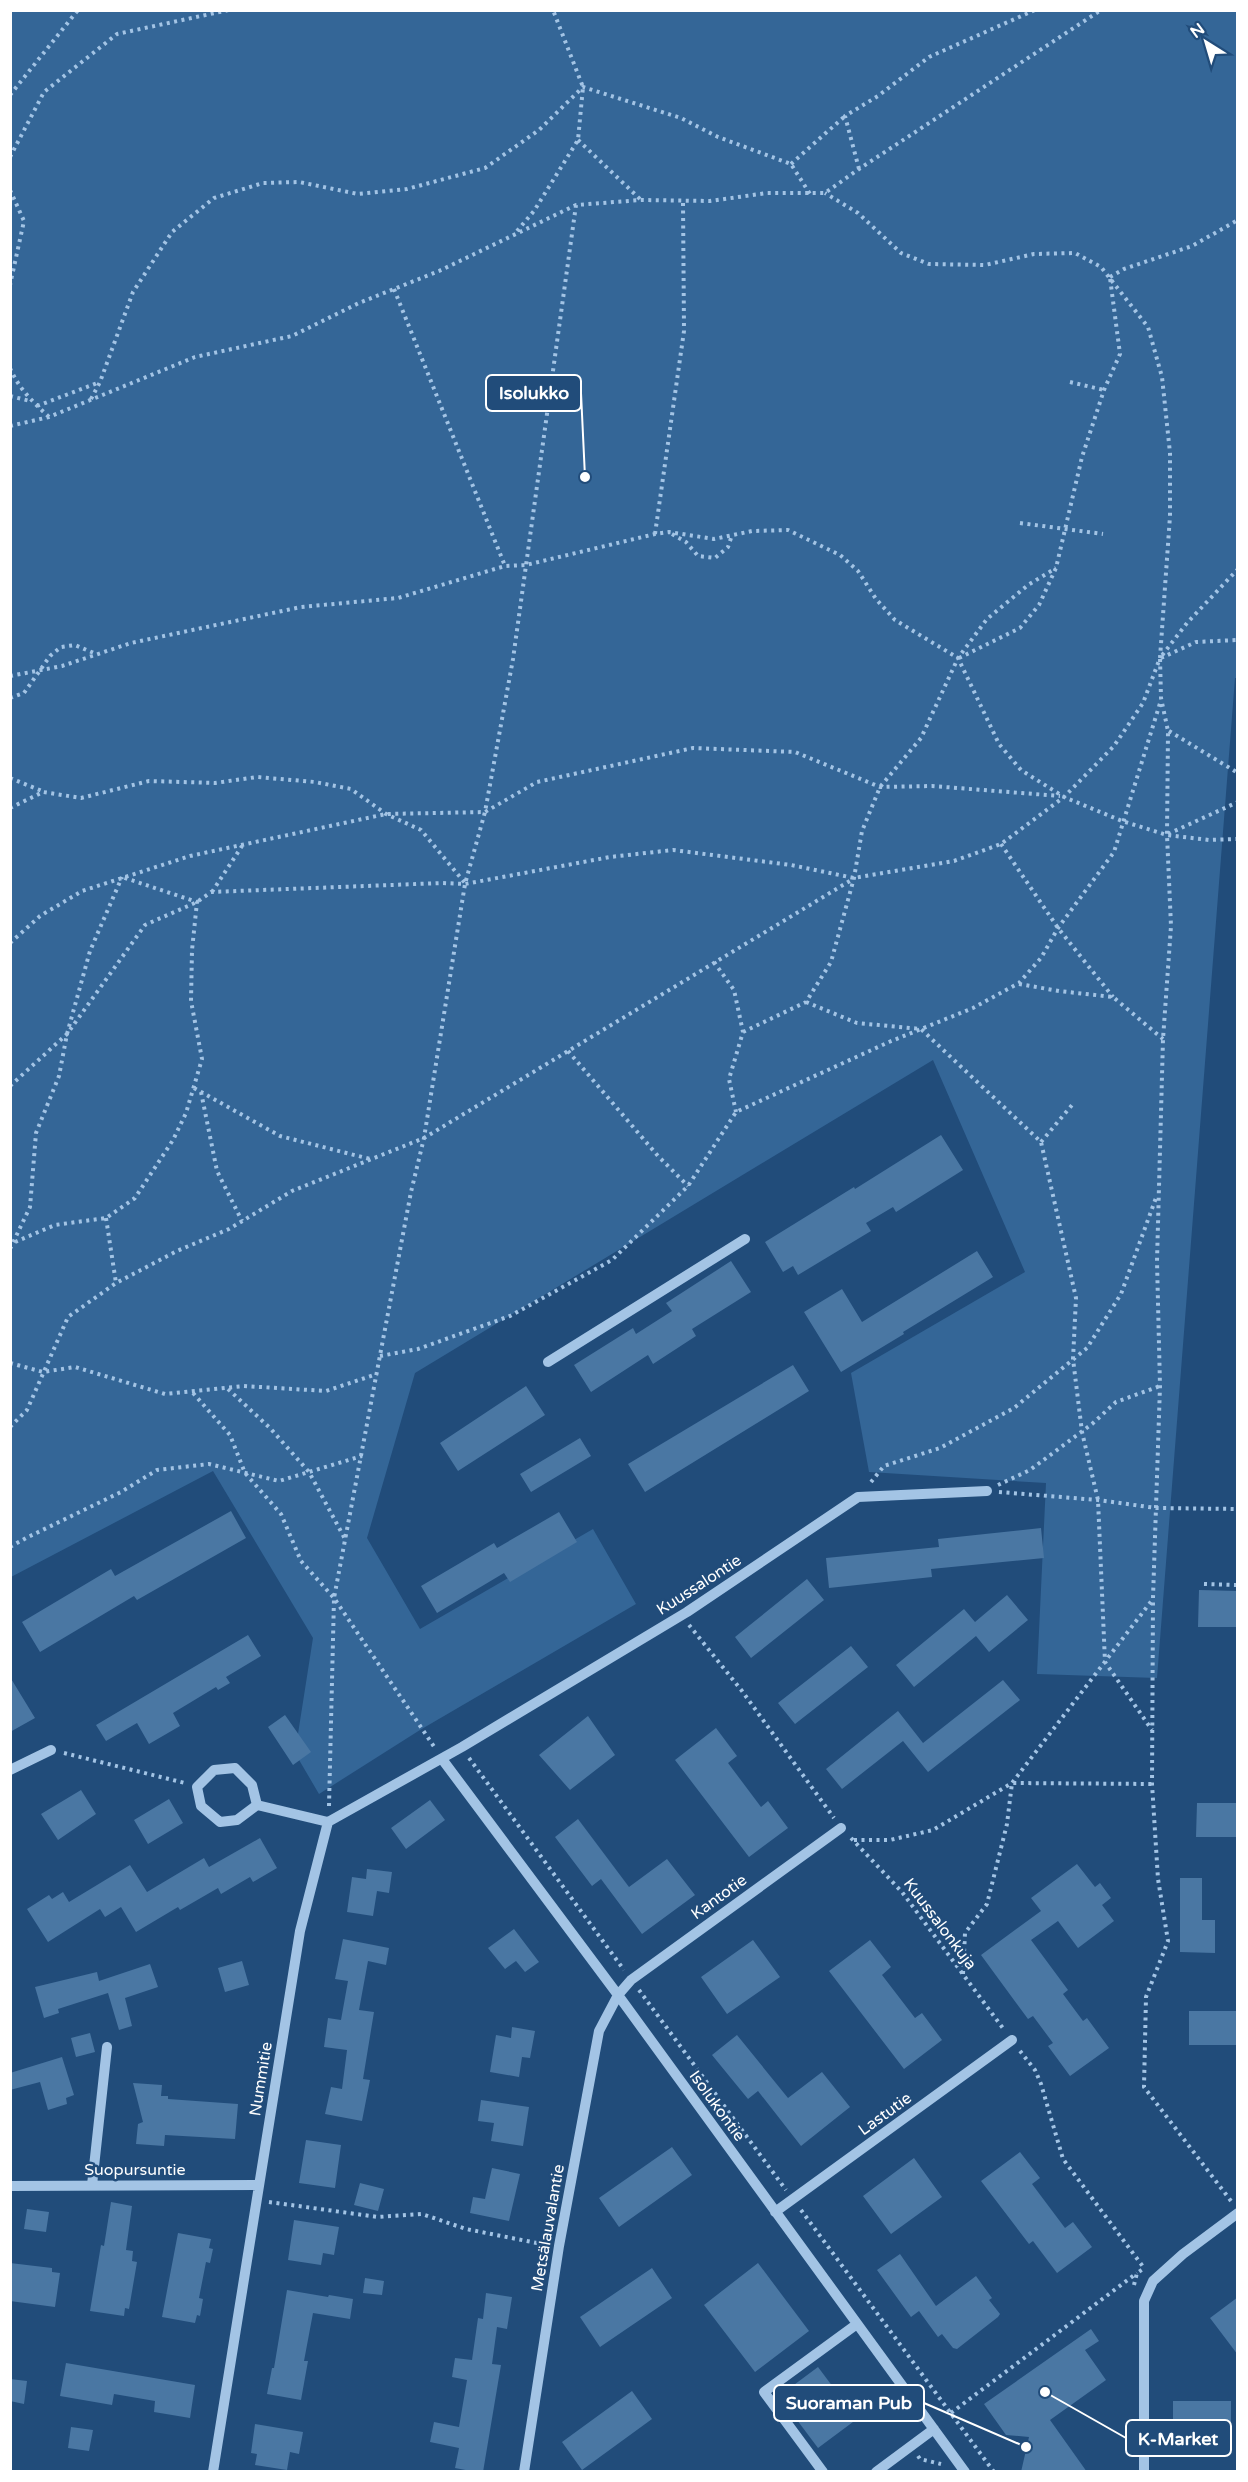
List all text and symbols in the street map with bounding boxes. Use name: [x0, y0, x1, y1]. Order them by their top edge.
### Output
north arrow: [1176, 12, 1236, 72]
text: N: [1186, 19, 1209, 43]
callout: Isolukko: [486, 375, 581, 411]
text: Isolukko: [499, 382, 569, 404]
street label: Kuussalontie: [653, 1550, 745, 1620]
street label: Kantotie: [687, 1870, 751, 1924]
street label: Kuussalonkuja: [899, 1874, 981, 1974]
street label: Nummitie: [245, 2040, 277, 2118]
street label: Isolukontie: [685, 2067, 749, 2145]
street label: Lastutie: [855, 2088, 915, 2140]
street label: Suopursuntie: [84, 2160, 186, 2180]
street label: Metsälauvalantie: [527, 2163, 569, 2293]
callout: Suoraman Pub: [774, 2385, 924, 2421]
text: Suoraman Pub: [786, 2392, 912, 2414]
callout: K-Market: [1126, 2420, 1231, 2456]
text: K-Market: [1138, 2428, 1218, 2450]

